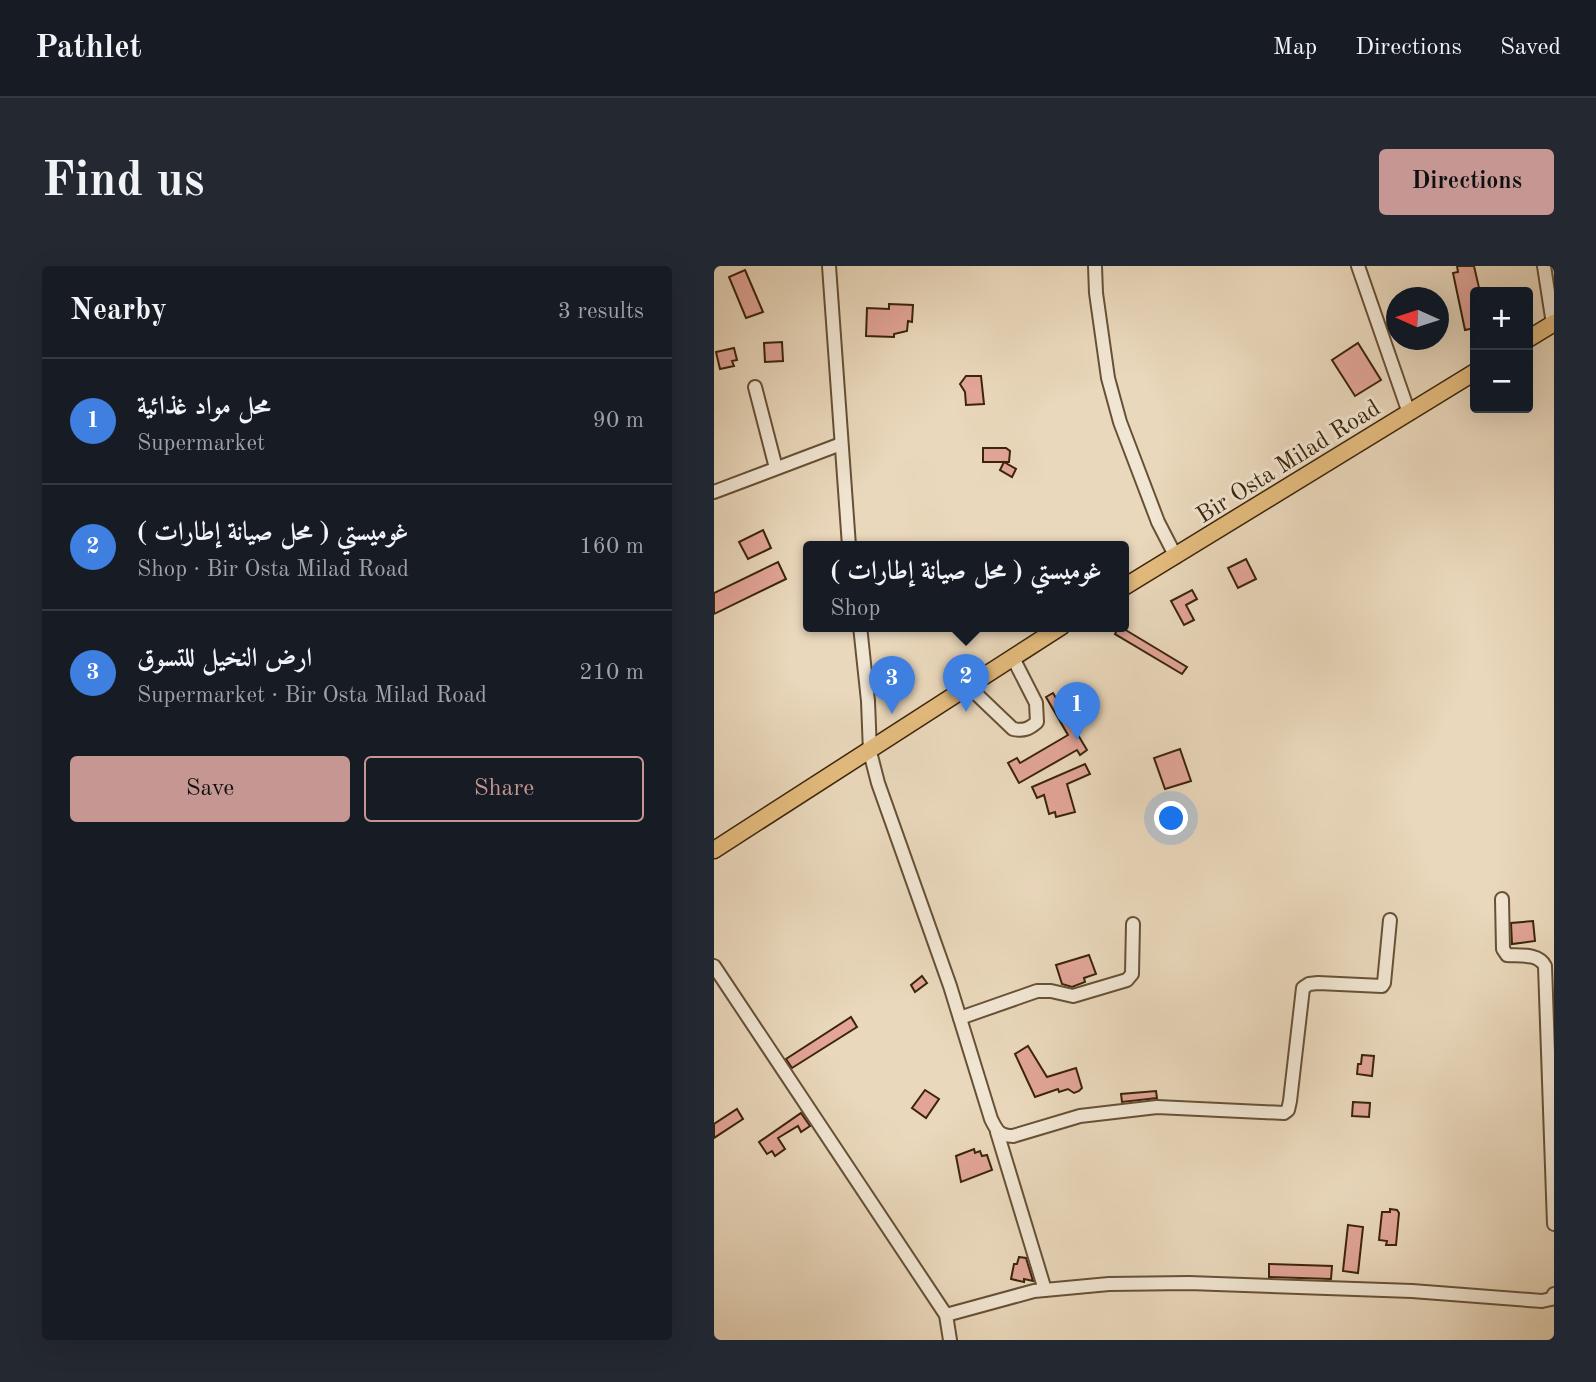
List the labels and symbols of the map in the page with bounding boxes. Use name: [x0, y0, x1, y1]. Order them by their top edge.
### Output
north arrow: [1386, 287, 1449, 350]
street label: Bir Osta Milad Road: [1193, 396, 1385, 529]
pin: 2: [943, 654, 989, 712]
pin: 3: [869, 656, 915, 714]
pin: 1: [1054, 682, 1100, 740]
your location: [1154, 801, 1188, 835]

